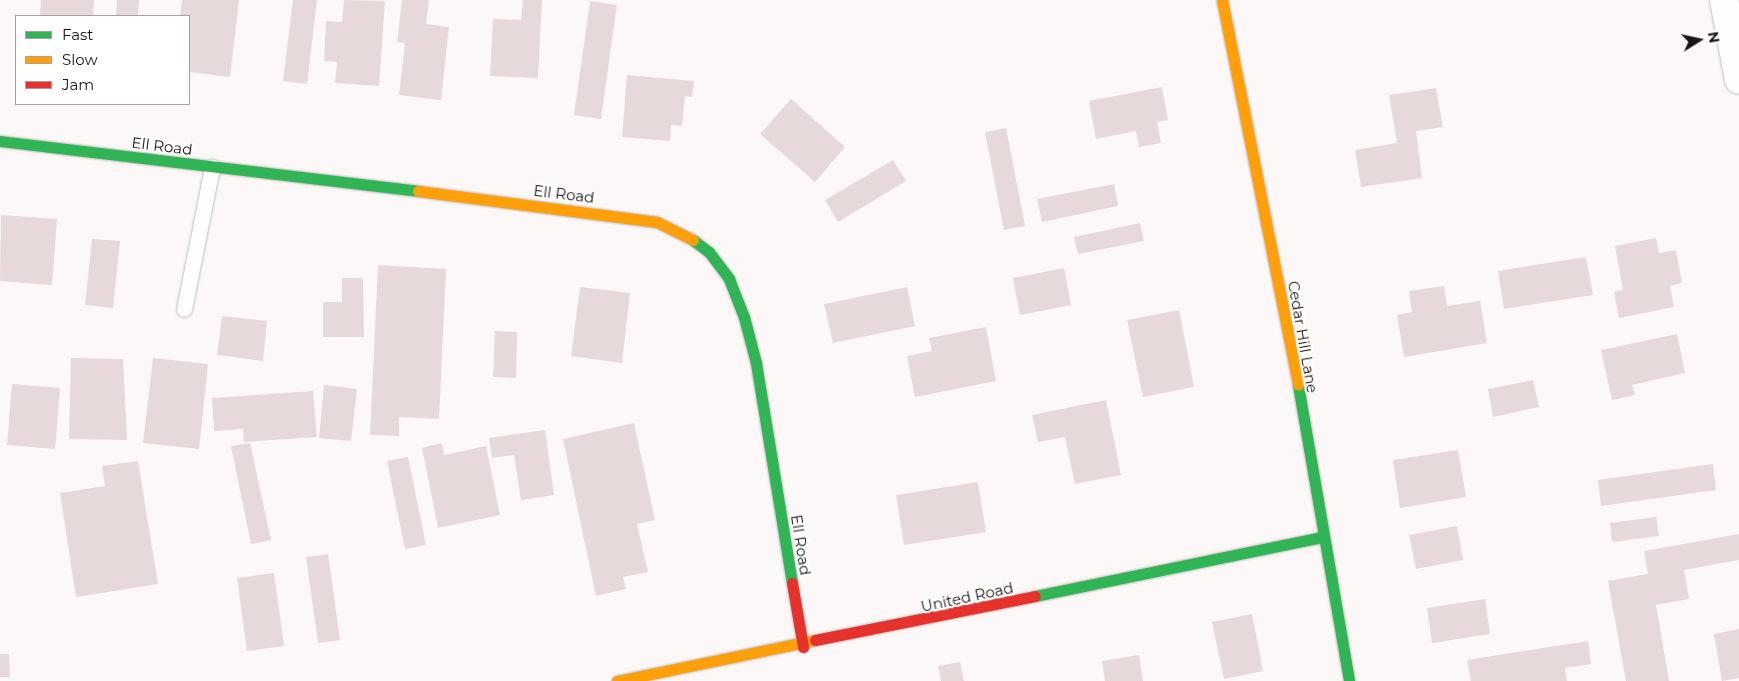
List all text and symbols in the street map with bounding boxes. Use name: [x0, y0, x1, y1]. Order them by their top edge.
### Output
legend: [15, 15, 190, 105]
north arrow: [1674, 15, 1724, 65]
text: Fast: [62, 25, 93, 44]
text: N: [1704, 30, 1724, 45]
text: Slow: [62, 50, 98, 69]
text: Jam: [62, 75, 94, 94]
street label: Ell Road: [131, 133, 193, 159]
street label: Ell Road: [533, 181, 595, 207]
street label: Cedar Hill Lane: [1284, 280, 1322, 394]
street label: Ell Road: [787, 513, 815, 577]
street label: United Road: [919, 578, 1015, 616]

